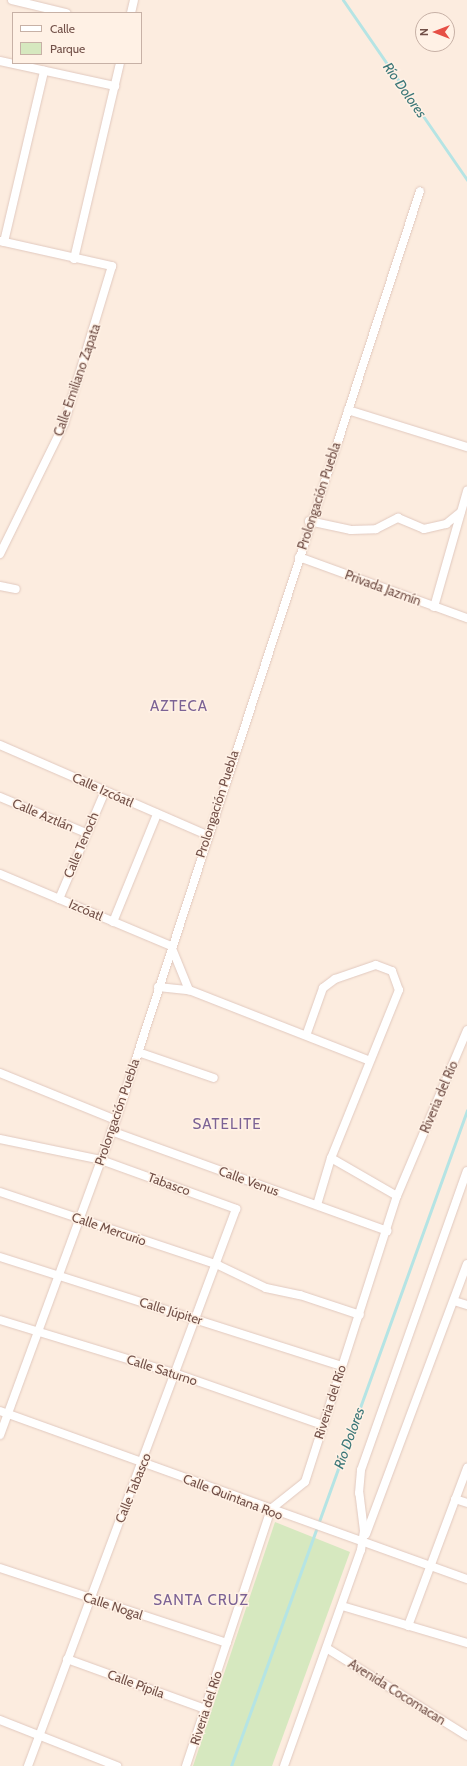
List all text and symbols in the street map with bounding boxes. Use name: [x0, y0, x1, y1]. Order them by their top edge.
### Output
legend: [12, 12, 142, 64]
north arrow: [415, 12, 455, 52]
text: Calle: [50, 21, 75, 36]
text: N: [417, 28, 431, 36]
text: Parque: [50, 41, 85, 56]
water label: Río Dolores: [380, 59, 430, 121]
street label: Calle Emiliano Zapata: [50, 322, 104, 438]
street label: Prolongación Puebla: [294, 440, 344, 552]
street label: Privada Jazmín: [343, 567, 423, 609]
district label: AZTECA: [150, 698, 208, 716]
street label: Prolongación Puebla: [192, 748, 242, 860]
street label: Calle Izcóatl: [70, 770, 136, 810]
street label: Calle Aztlán: [10, 795, 76, 835]
street label: Calle Tenoch: [60, 810, 102, 880]
street label: Izcóatl: [67, 896, 105, 924]
street label: Prolongación Puebla: [91, 1057, 143, 1167]
street label: Riveria del Río: [417, 1059, 461, 1135]
district label: SATELITE: [192, 1116, 262, 1134]
street label: Calle Venus: [217, 1163, 281, 1199]
street label: Tabasco: [146, 1169, 192, 1199]
street label: Calle Mercurio: [70, 1209, 148, 1249]
street label: Calle Júpiter: [138, 1294, 204, 1328]
street label: Calle Saturno: [125, 1351, 199, 1389]
street label: Riveria del Río: [311, 1363, 349, 1441]
water label: Río Dolores: [330, 1405, 368, 1471]
street label: Calle Tabasco: [112, 1451, 154, 1525]
street label: Calle Quintana Roo: [181, 1471, 285, 1523]
street label: Calle Nogal: [81, 1589, 145, 1623]
district label: SANTA CRUZ: [153, 1592, 249, 1610]
street label: Avenida Cocomacan: [345, 1656, 449, 1728]
street label: Calle Pípila: [105, 1667, 167, 1701]
street label: Riveria del Río: [187, 1669, 225, 1747]

